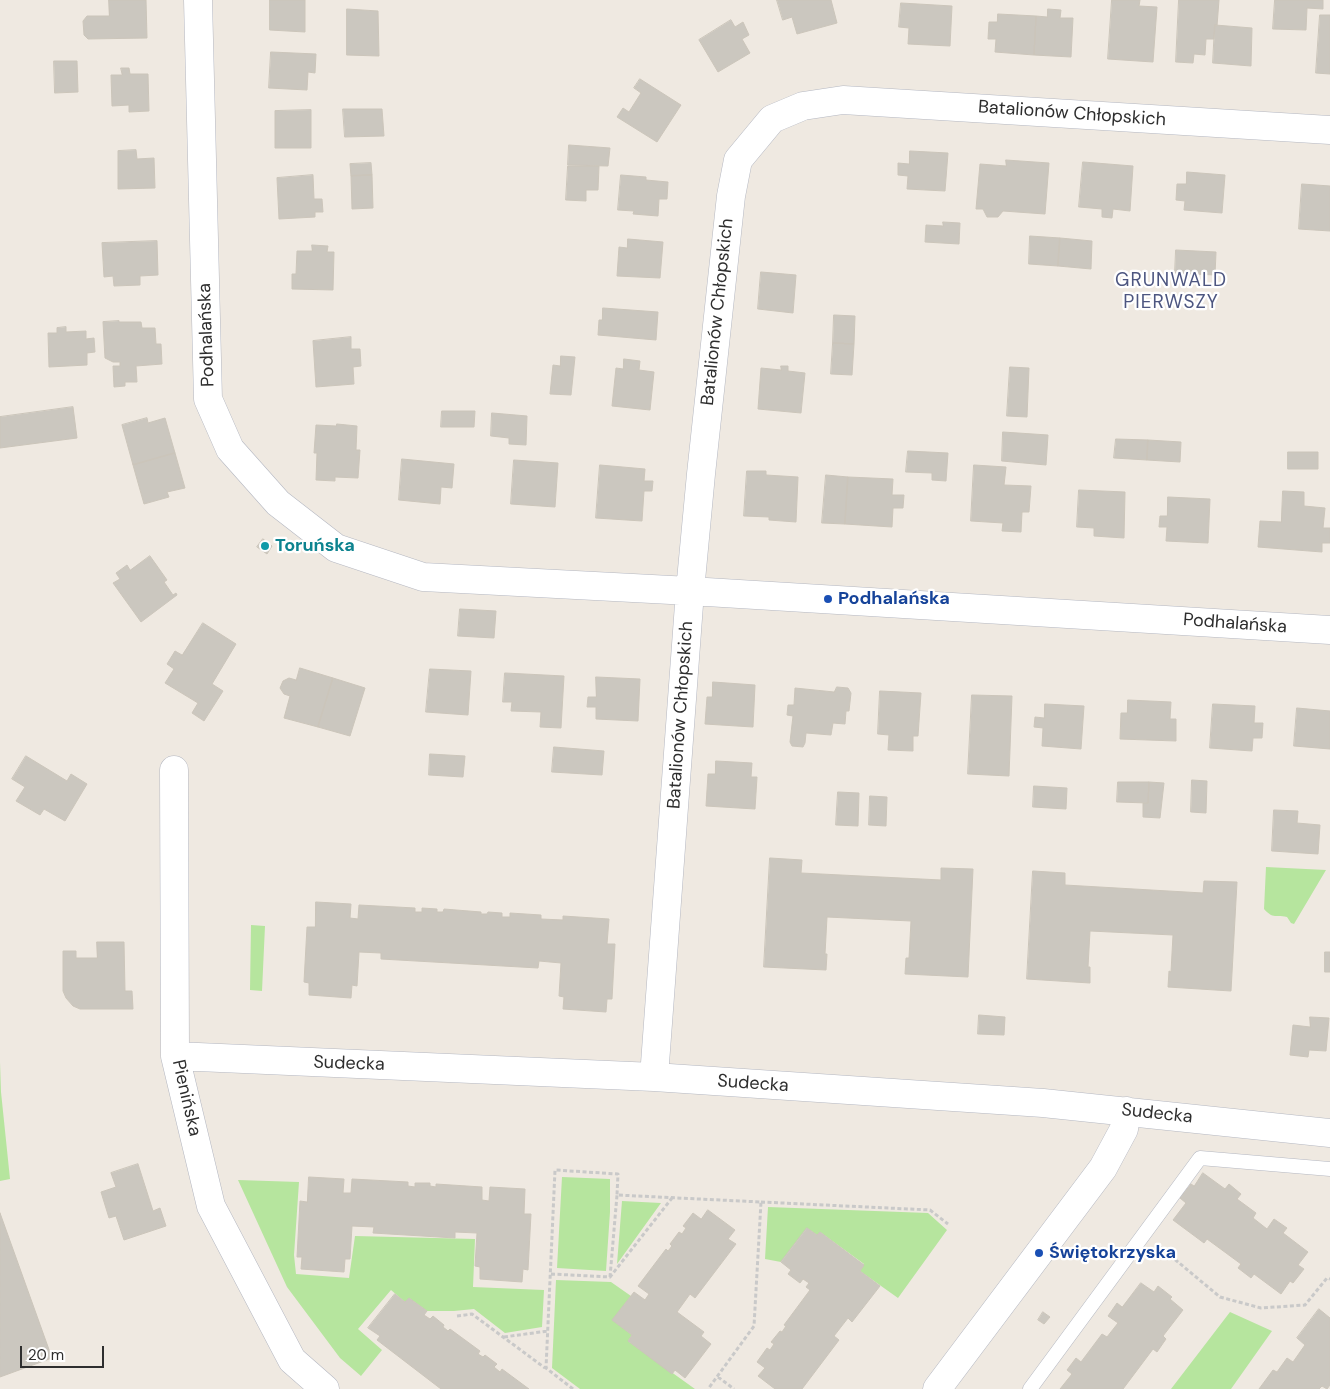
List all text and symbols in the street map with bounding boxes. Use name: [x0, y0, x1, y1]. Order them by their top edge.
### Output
street label: Batalionów Chłopskich: [977, 97, 1167, 131]
street label: Batalionów Chłopskich: [697, 217, 739, 407]
district label: GRUNWALD PIERWSZY: [1114, 270, 1228, 314]
street label: Podhalańska: [194, 283, 220, 387]
place label: Toruńska: [275, 535, 355, 557]
marker: Toruńska: [259, 540, 271, 552]
place label: Podhalańska: [838, 588, 950, 610]
marker: Podhalańska: [822, 593, 834, 605]
street label: Podhalańska: [1182, 610, 1288, 638]
street label: Batalionów Chłopskich: [664, 620, 698, 810]
street label: Sudecka: [313, 1052, 385, 1076]
street label: Pienińska: [167, 1058, 205, 1138]
street label: Sudecka: [717, 1071, 789, 1097]
street label: Sudecka: [1120, 1100, 1194, 1128]
place label: Świętokrzyska: [1049, 1242, 1176, 1264]
marker: Świętokrzyska: [1033, 1247, 1045, 1259]
scale bar: [22, 1336, 106, 1368]
text: 20 m: [28, 1345, 64, 1365]

